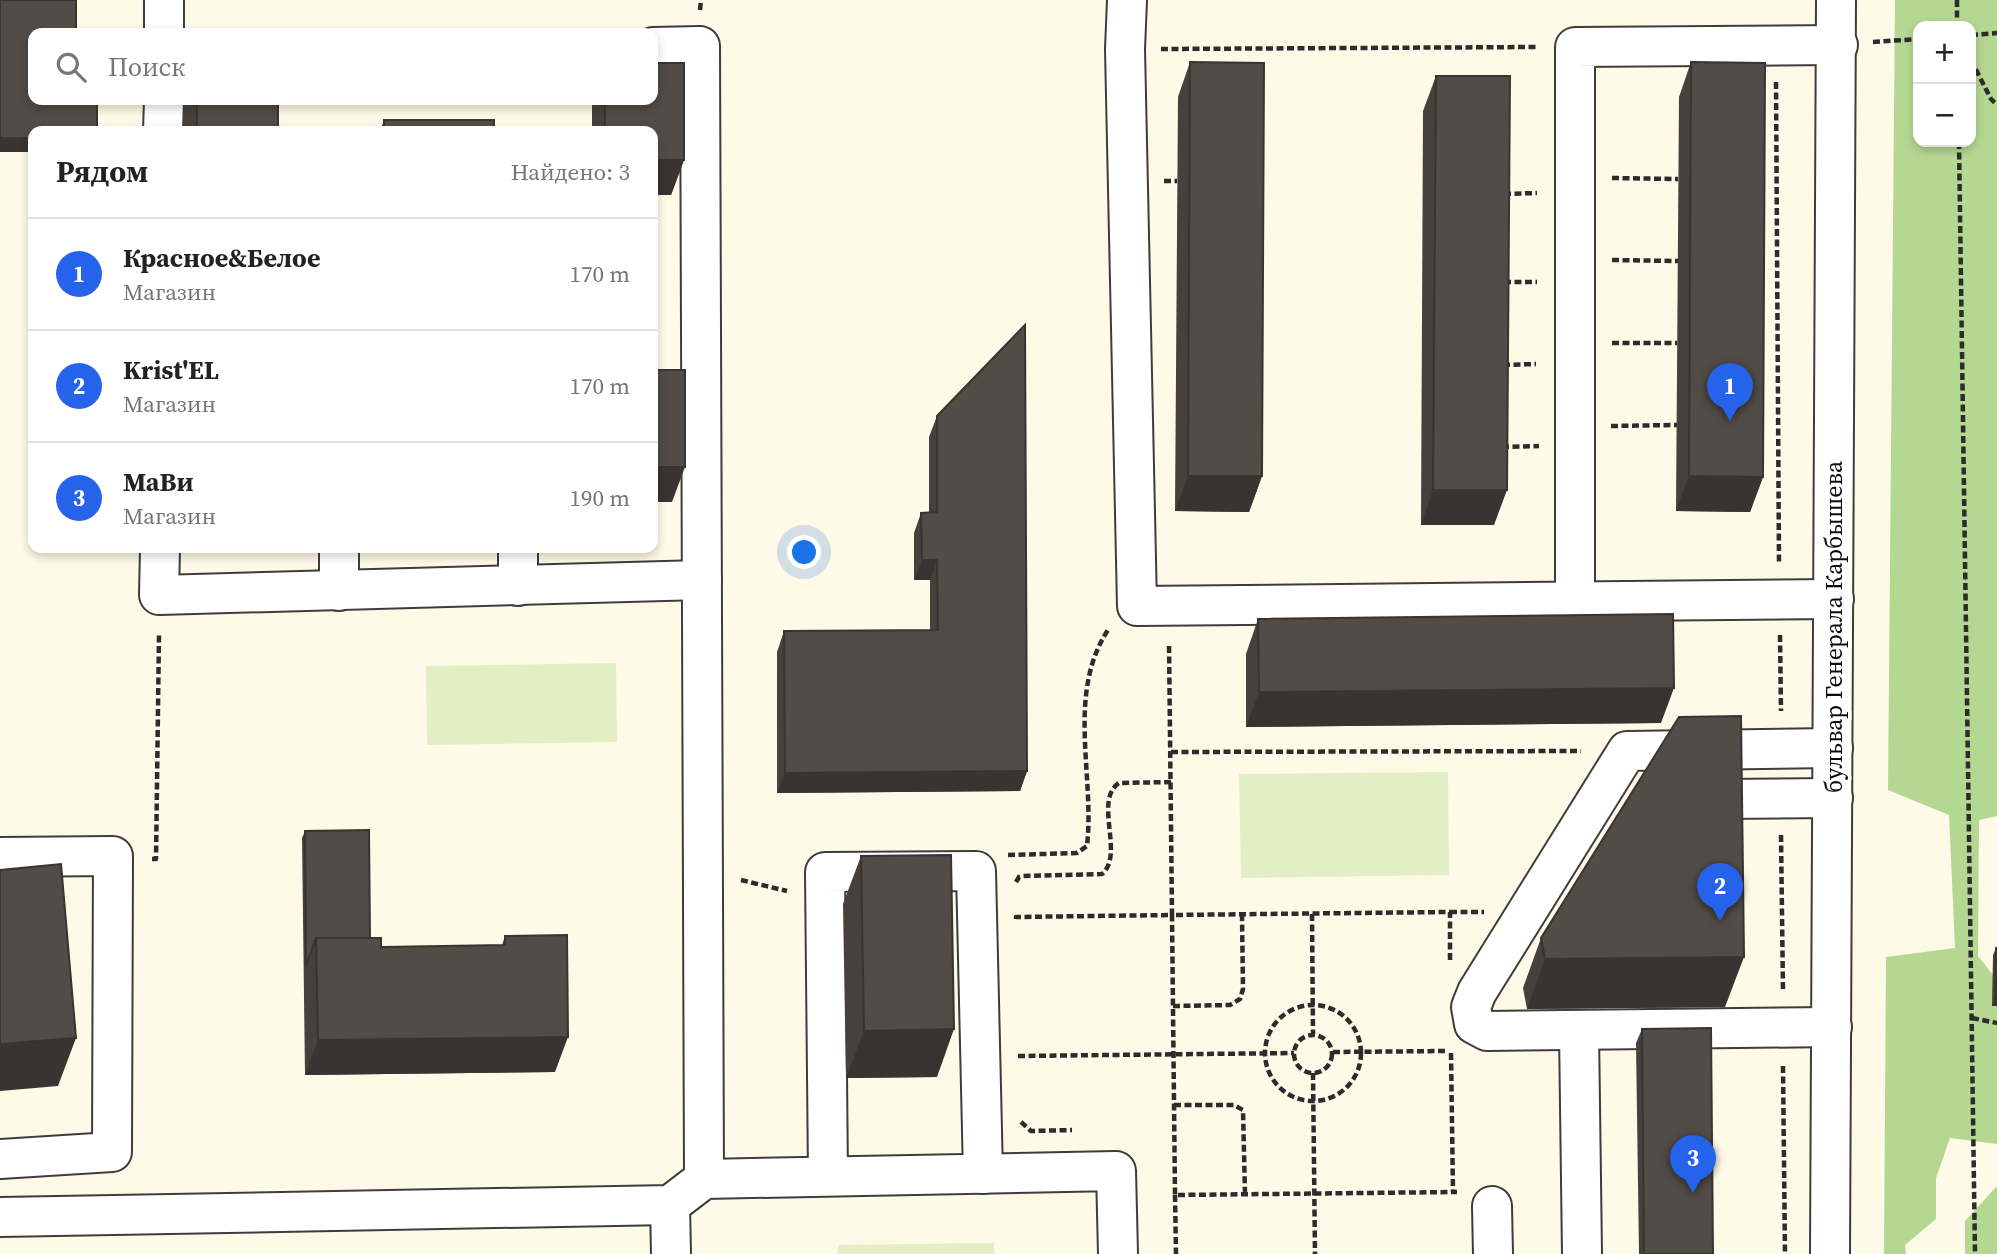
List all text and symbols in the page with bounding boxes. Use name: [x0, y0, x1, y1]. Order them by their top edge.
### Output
map controls: [1913, 21, 1976, 147]
button: +: [1913, 21, 1976, 84]
search box: [28, 28, 658, 105]
icon: search: [52, 48, 90, 86]
text: Поиск: [108, 49, 185, 85]
button: −: [1913, 84, 1976, 147]
text: Рядом: [56, 151, 148, 192]
text: Найдено: 3: [511, 156, 630, 188]
text: Красное&Белое: [123, 240, 320, 276]
text: 1: [73, 258, 85, 290]
text: 170 m: [569, 258, 630, 290]
text: Магазин: [123, 276, 216, 308]
text: Krist'EL: [123, 352, 219, 388]
pin: 1: [1707, 363, 1753, 421]
text: 2: [73, 370, 85, 402]
text: 170 m: [569, 370, 630, 402]
text: Магазин: [123, 388, 216, 420]
street label: бульвар Генерала Карбышева: [1817, 460, 1850, 793]
text: МаВи: [123, 464, 194, 500]
text: 3: [73, 482, 85, 514]
text: 190 m: [569, 482, 630, 514]
text: Магазин: [123, 500, 216, 532]
your location: [787, 535, 821, 569]
pin: 2: [1697, 863, 1743, 921]
pin: 3: [1670, 1135, 1716, 1193]

